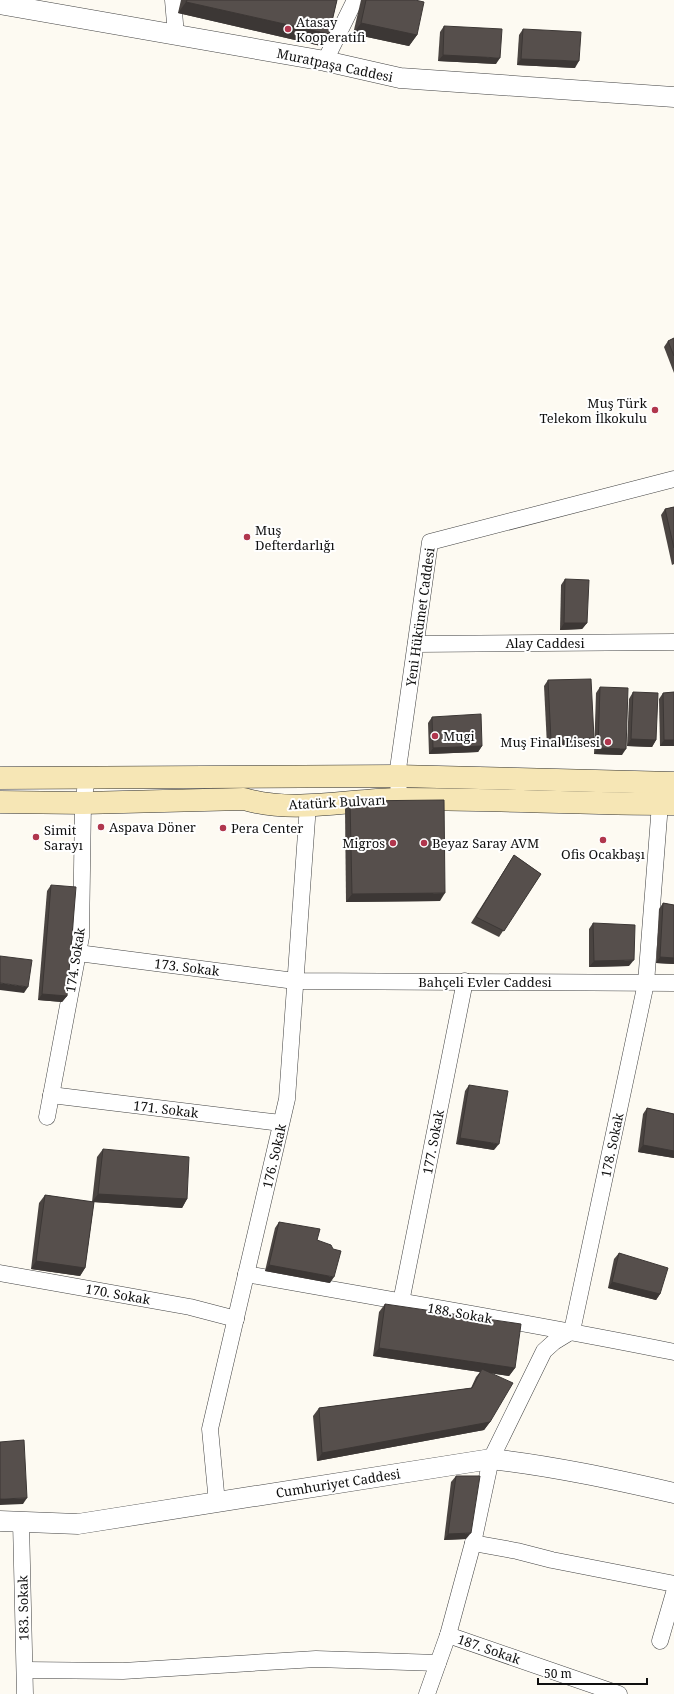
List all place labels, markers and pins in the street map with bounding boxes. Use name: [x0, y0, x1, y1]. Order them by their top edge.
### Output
place label: Atasay Kooperatifi: [296, 13, 366, 46]
marker: Atasay Kooperatifi: [283, 24, 293, 34]
place label: Muş Türk Telekom İlkokulu: [539, 394, 647, 427]
marker: Muş Türk Telekom İlkokulu: [650, 405, 660, 415]
place label: Muş Defterdarlığı: [255, 521, 335, 554]
marker: Muş Defterdarlığı: [242, 532, 252, 542]
place label: Mugi: [443, 727, 475, 745]
marker: Mugi: [430, 731, 440, 741]
place label: Muş Final Lisesi: [500, 733, 600, 751]
marker: Muş Final Lisesi: [603, 737, 613, 747]
place label: Aspava Döner: [109, 818, 196, 836]
place label: Pera Center: [231, 819, 303, 837]
place label: Simit Sarayı: [44, 821, 83, 854]
marker: Aspava Döner: [96, 822, 106, 832]
marker: Pera Center: [218, 823, 228, 833]
marker: Simit Sarayı: [31, 832, 41, 842]
place label: Migros: [342, 834, 385, 852]
place label: Beyaz Saray AVM: [432, 834, 539, 852]
marker: Ofis Ocakbaşı: [598, 835, 608, 845]
marker: Migros: [388, 838, 398, 848]
marker: Beyaz Saray AVM: [419, 838, 429, 848]
place label: Ofis Ocakbaşı: [561, 845, 645, 863]

